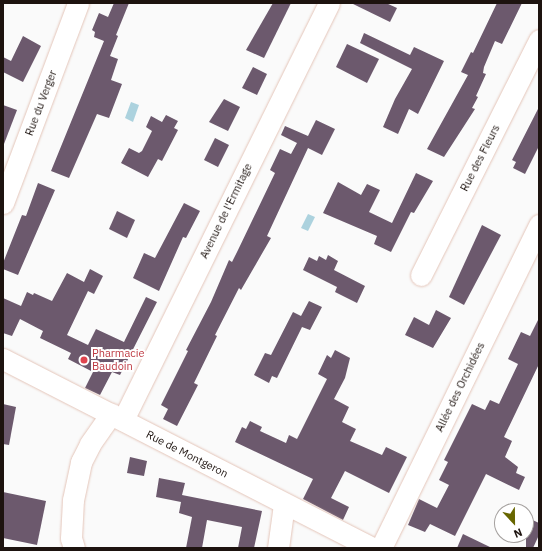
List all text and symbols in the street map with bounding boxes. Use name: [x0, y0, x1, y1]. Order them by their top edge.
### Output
street label: Rue du Verger: [22, 68, 60, 138]
street label: Rue des Fleurs: [458, 122, 502, 194]
street label: Avenue de l'Ermitage: [197, 161, 255, 261]
street label: Allée des Orchidées: [433, 340, 487, 434]
place label: Pharmacie Baudoin: [92, 347, 145, 373]
marker: Pharmacie Baudoin: [79, 355, 89, 365]
street label: Rue de Montgeron: [144, 428, 230, 480]
north arrow: [494, 503, 534, 543]
text: N: [512, 525, 524, 541]

